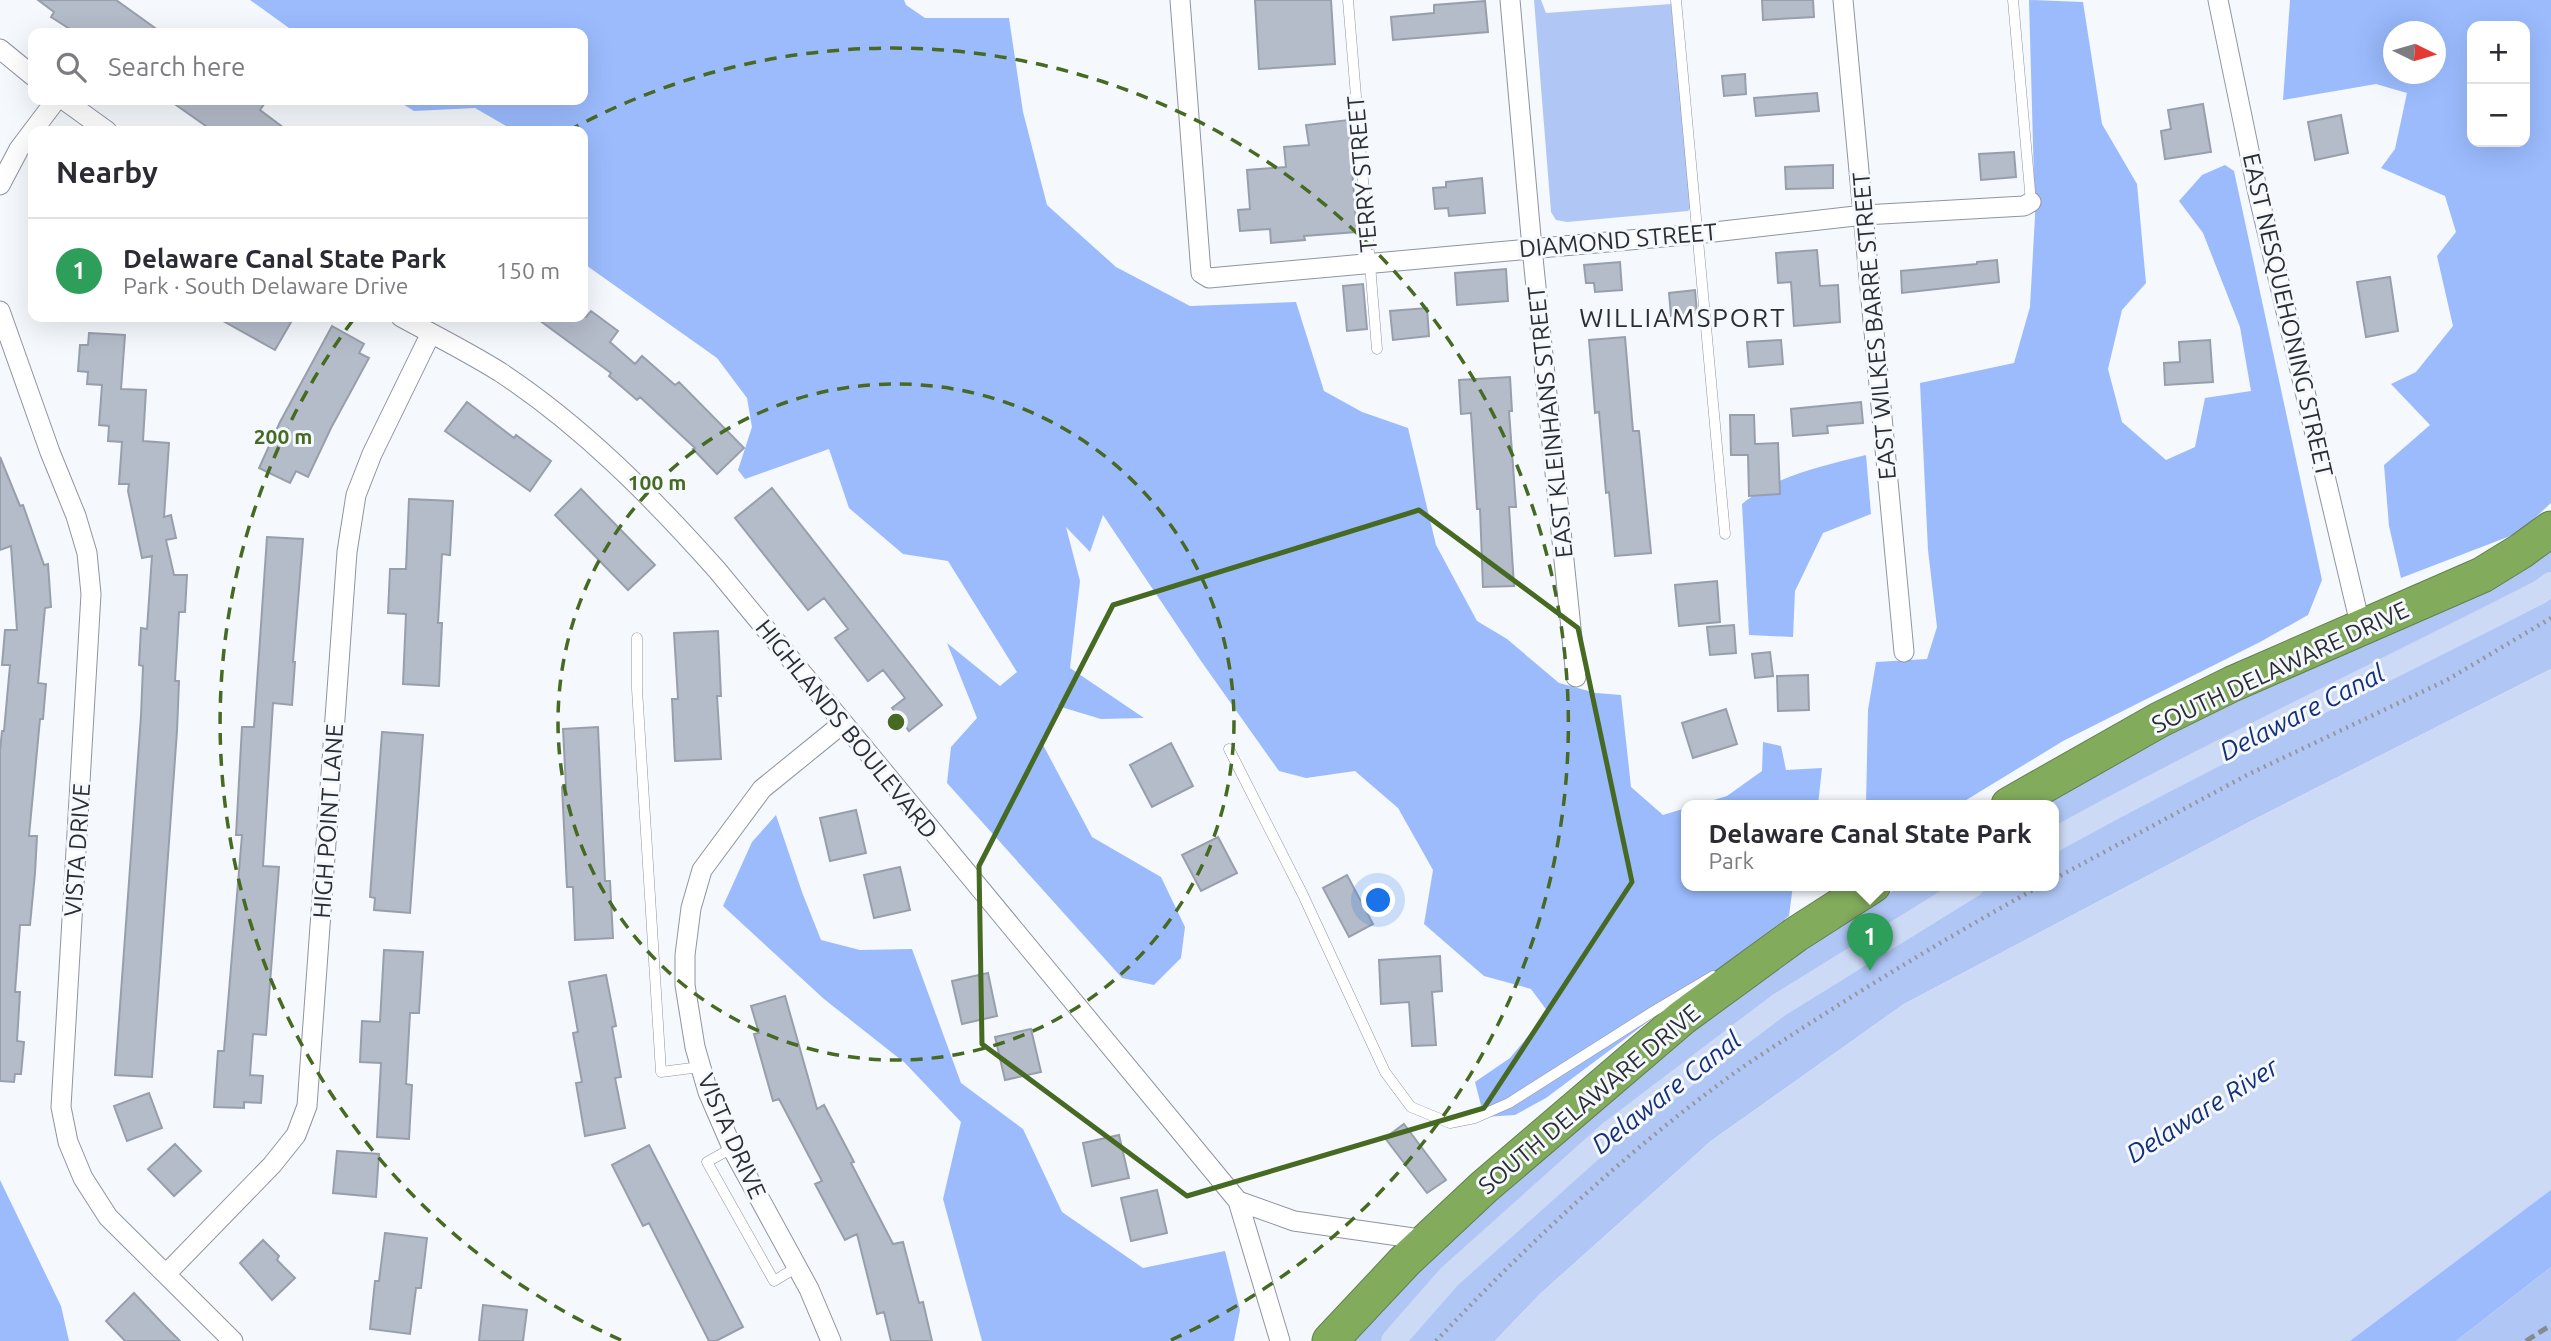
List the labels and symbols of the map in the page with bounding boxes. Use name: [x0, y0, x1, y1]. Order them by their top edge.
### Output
north arrow: [2383, 21, 2446, 84]
street label: TERRY STREET: [1342, 95, 1382, 253]
street label: EAST NESQUEHONING STREET: [2238, 151, 2338, 479]
street label: EAST WILKES BARRE STREET: [1847, 171, 1901, 481]
street label: DIAMOND STREET: [1518, 218, 1718, 262]
street label: EAST KLEINHANS STREET: [1522, 285, 1578, 559]
district label: WILLIAMSPORT: [1579, 303, 1787, 332]
text: 200 m: [254, 424, 312, 448]
text: 100 m: [628, 470, 686, 494]
street label: SOUTH DELAWARE DRIVE: [2147, 596, 2413, 738]
street label: HIGHLANDS BOULEVARD: [750, 614, 944, 844]
water label: Delaware Canal: [2215, 658, 2389, 766]
centre of rings: [884, 710, 908, 734]
street label: HIGH POINT LANE: [308, 723, 348, 919]
street label: VISTA DRIVE: [59, 782, 95, 918]
your location: [1361, 883, 1395, 917]
pin: 1: [1847, 913, 1893, 971]
street label: SOUTH DELAWARE DRIVE: [1473, 999, 1705, 1199]
water label: Delaware Canal: [1586, 1025, 1746, 1159]
water label: Delaware River: [2121, 1051, 2284, 1168]
street label: VISTA DRIVE: [692, 1069, 772, 1203]

